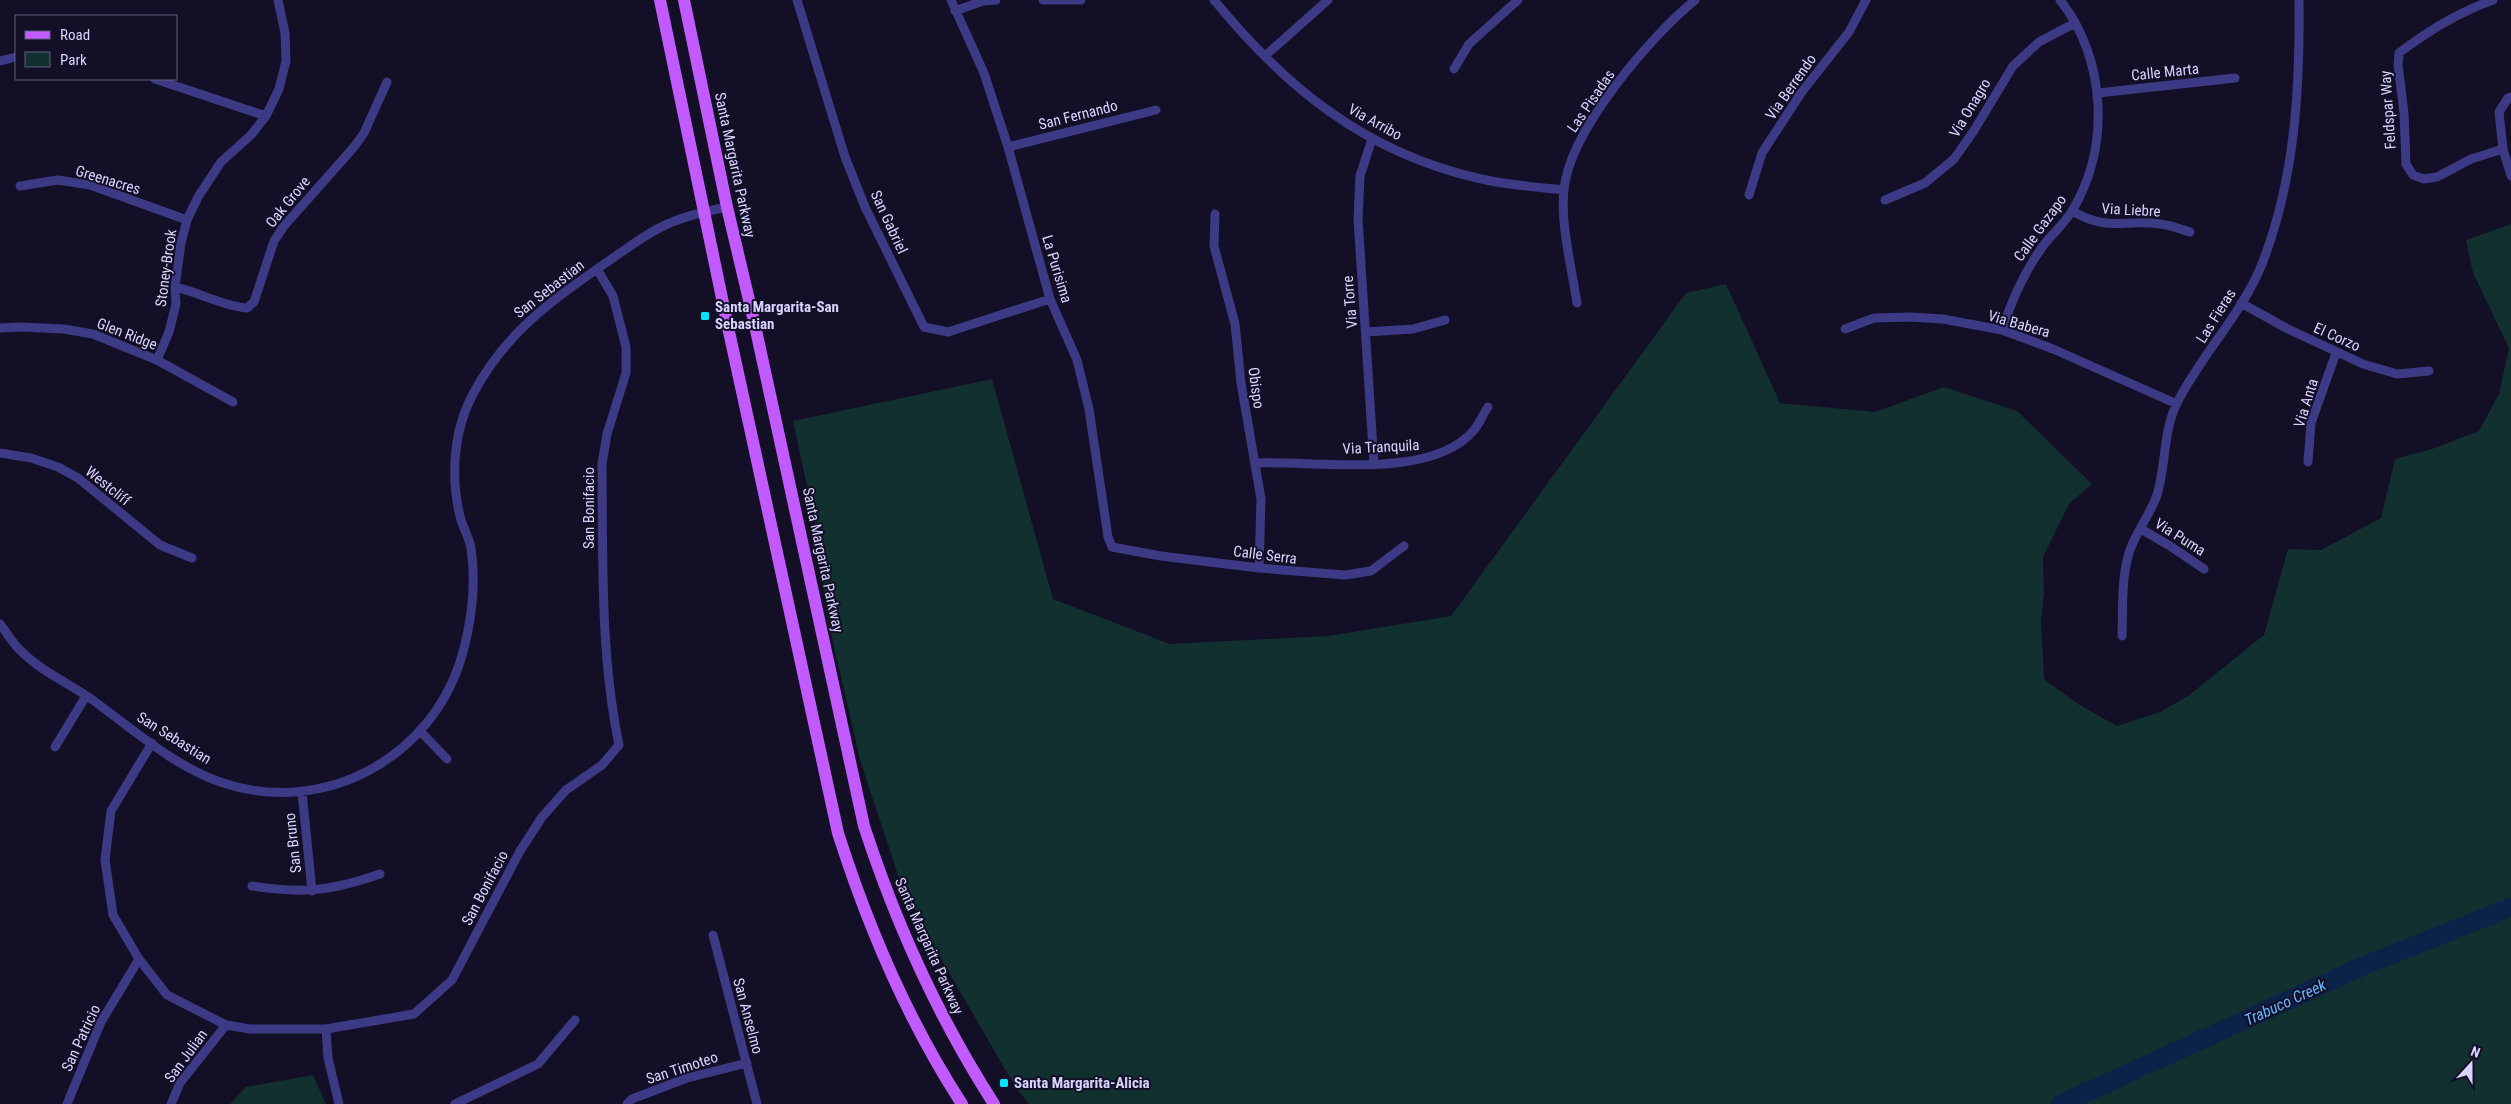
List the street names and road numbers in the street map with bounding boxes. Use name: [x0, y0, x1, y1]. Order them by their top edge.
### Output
street label: Via Berrendo: [1762, 51, 1820, 123]
street label: Calle Marta: [2130, 59, 2200, 85]
street label: Las Pisadas: [1563, 66, 1619, 136]
street label: Feldspar Way: [2376, 70, 2400, 150]
street label: Via Onagro: [1945, 75, 1995, 141]
street label: Santa Margarita Parkway: [711, 91, 759, 239]
street label: San Fernando: [1037, 96, 1119, 134]
street label: Via Arribo: [1345, 100, 1405, 144]
street label: Greenacres: [73, 162, 143, 198]
street label: Oak Grove: [262, 173, 314, 231]
street label: San Gabriel: [867, 188, 911, 256]
street label: Calle Gazapo: [2010, 191, 2070, 265]
street label: Via Liebre: [2101, 199, 2161, 221]
street label: Stoney-Brook: [152, 228, 180, 308]
street label: La Purisima: [1038, 233, 1076, 305]
street label: San Sebastian: [510, 256, 588, 322]
street label: Via Torre: [1339, 275, 1361, 329]
street label: Las Fieras: [2192, 285, 2240, 346]
street label: Via Babera: [1986, 307, 2052, 341]
street label: Glen Ridge: [94, 314, 160, 354]
street label: El Corzo: [2311, 319, 2363, 355]
street label: Obispo: [1244, 366, 1268, 410]
street label: Via Anta: [2290, 376, 2322, 430]
street label: Via Tranquila: [1342, 436, 1420, 458]
street label: Westcliff: [82, 462, 134, 510]
street label: San Bonifacio: [580, 467, 598, 549]
street label: Santa Margarita Parkway: [799, 486, 847, 634]
street label: Via Puma: [2151, 514, 2209, 560]
street label: Calle Serra: [1232, 542, 1298, 568]
street label: San Sebastian: [134, 708, 214, 768]
street label: San Bruno: [281, 812, 305, 874]
street label: San Bonifacio: [458, 848, 512, 928]
street label: Santa Margarita Parkway: [891, 875, 967, 1017]
street label: San Anselmo: [729, 976, 767, 1056]
street label: San Patricio: [58, 1002, 104, 1074]
street label: San Julian: [161, 1026, 211, 1086]
street label: San Timoteo: [644, 1048, 720, 1088]

